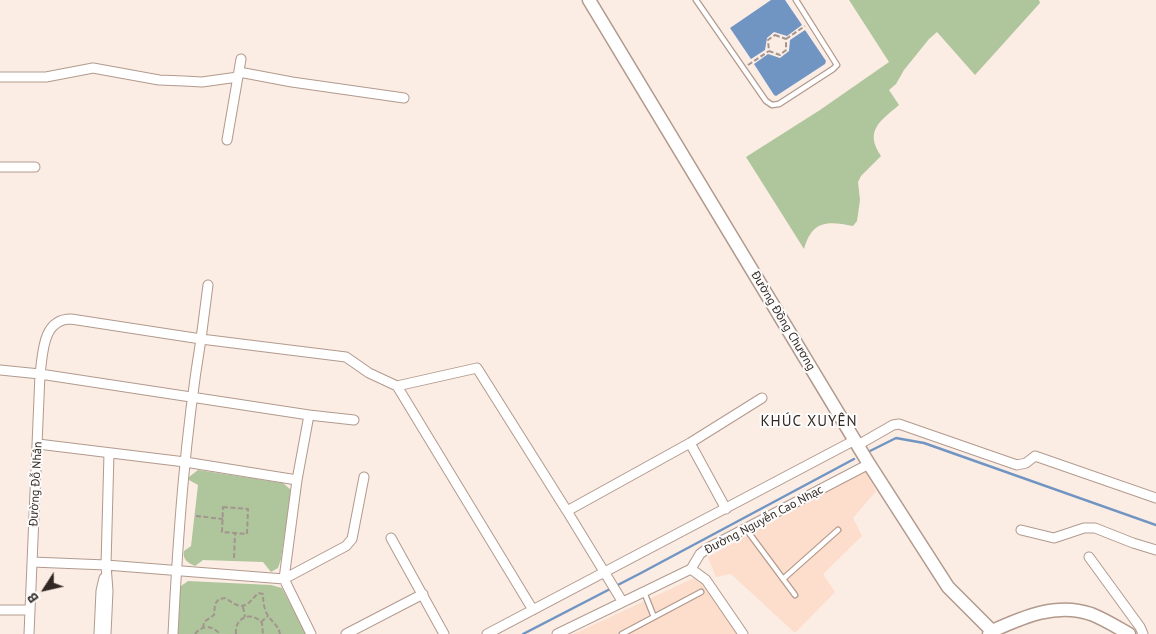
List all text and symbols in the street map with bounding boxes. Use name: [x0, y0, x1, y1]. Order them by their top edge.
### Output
street label: Đường Đồng Chương: [748, 269, 818, 373]
district label: KHÚC XUYÊN: [759, 413, 859, 431]
street label: Đường Đỗ Nhân: [27, 441, 45, 527]
street label: Đường Nguyễn Cao Nhạc: [702, 483, 826, 557]
north arrow: [20, 564, 70, 614]
text: B: [23, 589, 42, 606]

